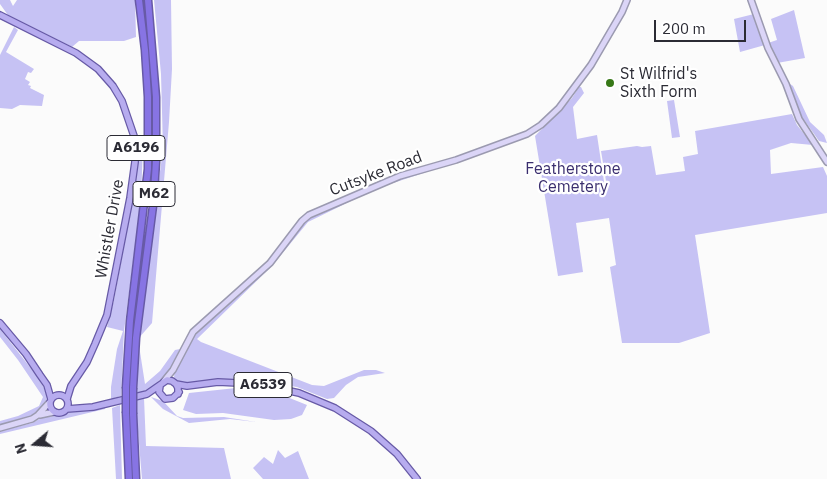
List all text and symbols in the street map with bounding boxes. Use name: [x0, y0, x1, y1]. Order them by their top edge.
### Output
scale bar: [657, 10, 750, 42]
text: 200 m: [662, 19, 706, 38]
place label: St Wilfrid's Sixth Form: [620, 64, 697, 102]
marker: St Wilfrid's Sixth Form: [604, 77, 616, 89]
road number: A6196: [107, 136, 165, 160]
street label: Cutsyke Road: [327, 148, 425, 200]
park label: Featherstone Cemetery: [525, 159, 621, 197]
street label: Whistler Drive: [92, 178, 128, 280]
road number: M62: [133, 182, 175, 206]
road number: A6539: [234, 372, 292, 398]
north arrow: [10, 419, 60, 469]
text: N: [11, 441, 31, 456]

